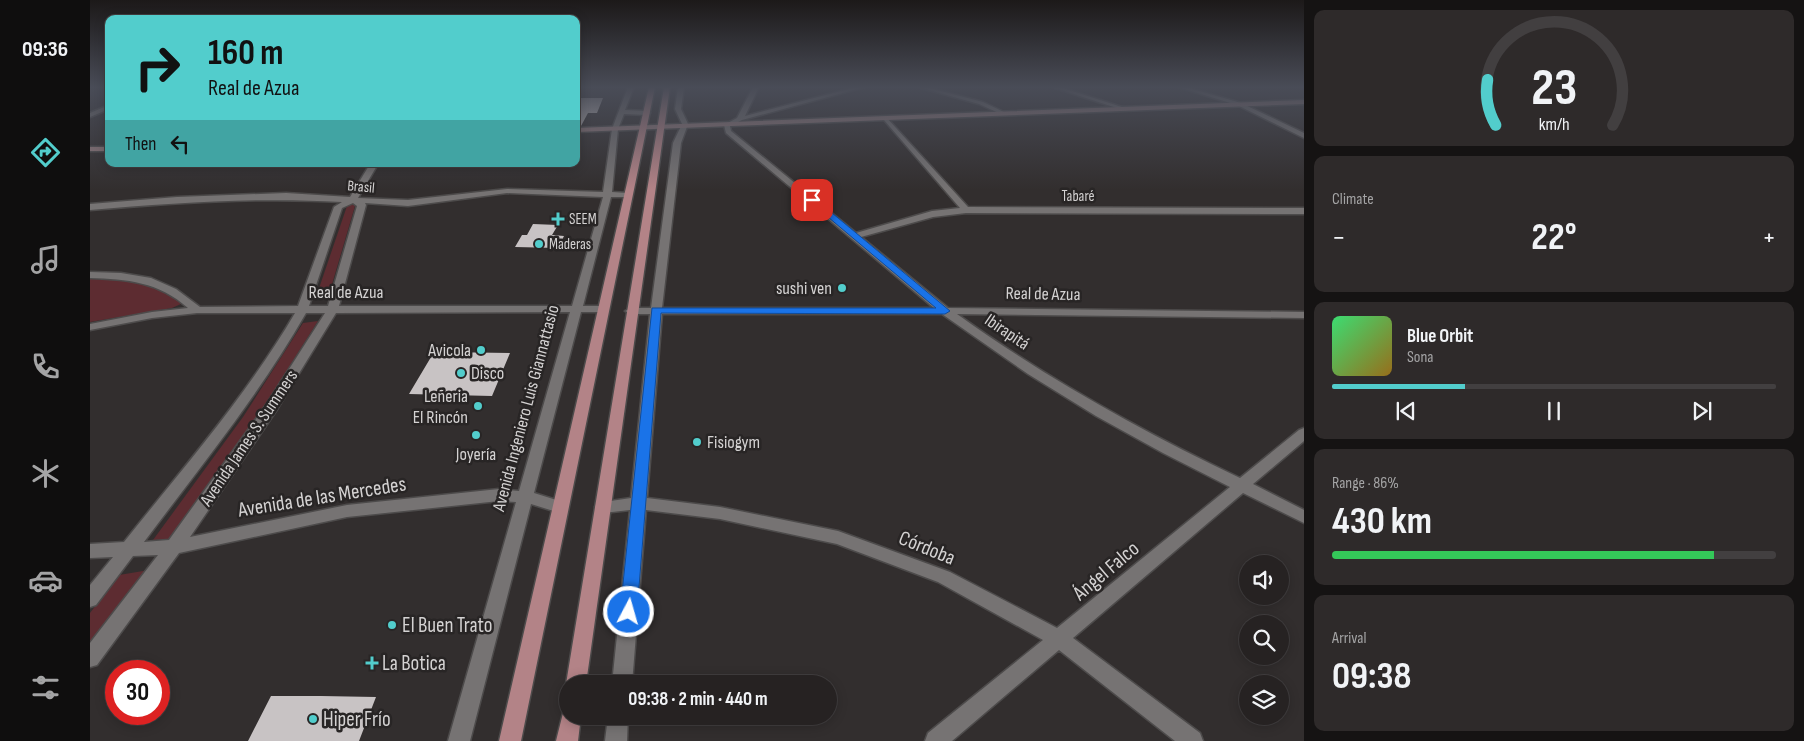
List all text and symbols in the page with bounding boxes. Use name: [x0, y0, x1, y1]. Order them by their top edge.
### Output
text: 160 m: [208, 32, 284, 75]
icon: right: [125, 35, 190, 100]
text: 09:36: [22, 36, 68, 63]
text: 23: [1531, 57, 1577, 120]
text: Real de Azua: [208, 75, 299, 102]
text: km/h: [1539, 114, 1569, 135]
icon: left: [166, 130, 194, 158]
text: Then: [125, 133, 156, 156]
icon: directions: [28, 135, 63, 170]
street label: Brasil: [346, 176, 376, 198]
pin: [791, 179, 833, 221]
icon: arrive: [798, 186, 826, 214]
street label: Tabaré: [1062, 187, 1094, 206]
text: Climate: [1332, 190, 1374, 209]
place label: SEEM: [569, 210, 597, 229]
marker: SEEM: [551, 212, 565, 226]
text: 22°: [1531, 215, 1577, 260]
text: −: [1332, 221, 1346, 254]
text: +: [1762, 221, 1776, 254]
place label: Maderas: [549, 235, 591, 254]
marker: Maderas: [533, 238, 545, 250]
icon: music: [28, 242, 63, 277]
place label: sushi ven: [776, 278, 832, 299]
street label: Real de Azua: [309, 282, 383, 303]
marker: sushi ven: [836, 282, 848, 294]
street label: Real de Azua: [1005, 283, 1081, 305]
street label: Avenida Ingeniero Luis Giannattasio: [488, 303, 564, 514]
street label: Ibirapitá: [981, 309, 1033, 355]
text: Blue Orbit: [1407, 325, 1473, 348]
place label: Avicola: [427, 340, 471, 361]
marker: Avicola: [475, 344, 487, 356]
text: Sona: [1407, 348, 1434, 367]
icon: phone: [28, 349, 63, 384]
place label: Disco: [471, 363, 504, 384]
street label: Avenida James S. Summers: [195, 366, 302, 511]
marker: Disco: [455, 367, 467, 379]
place label: Leñeria El Rincón: [413, 386, 468, 428]
icon: previous: [1392, 397, 1420, 425]
icon: pause: [1540, 397, 1568, 425]
icon: next: [1688, 397, 1716, 425]
marker: Leñeria El Rincón: [472, 400, 484, 412]
marker: Joyería: [470, 429, 482, 441]
place label: Fisiogym: [707, 432, 760, 453]
marker: Fisiogym: [691, 436, 703, 448]
place label: Joyería: [455, 444, 496, 465]
icon: climate: [28, 456, 63, 491]
street label: Avenida de las Mercedes: [235, 471, 408, 523]
text: Range · 86%: [1332, 474, 1399, 493]
text: 430 km: [1332, 499, 1432, 544]
street label: Córdoba: [895, 525, 959, 571]
street label: Ángel Falco: [1067, 536, 1144, 607]
map controls: [1239, 555, 1289, 725]
button: sound: [1239, 555, 1289, 605]
icon: car: [28, 563, 63, 598]
position arrow: [602, 585, 654, 637]
place label: El Buen Trato: [402, 613, 493, 638]
button: search: [1239, 615, 1289, 665]
marker: El Buen Trato: [386, 619, 398, 631]
text: Arrival: [1332, 629, 1366, 648]
place label: La Botica: [382, 651, 446, 676]
text: 09:38: [1332, 654, 1412, 699]
marker: La Botica: [366, 657, 378, 669]
speed limit sign: 30: [105, 660, 170, 725]
icon: filters: [28, 670, 63, 705]
button: layers: [1239, 675, 1289, 725]
text: 09:38 · 2 min · 440 m: [628, 688, 768, 711]
place label: Hiper Frío: [323, 707, 391, 732]
marker: Hiper Frío: [307, 713, 319, 725]

